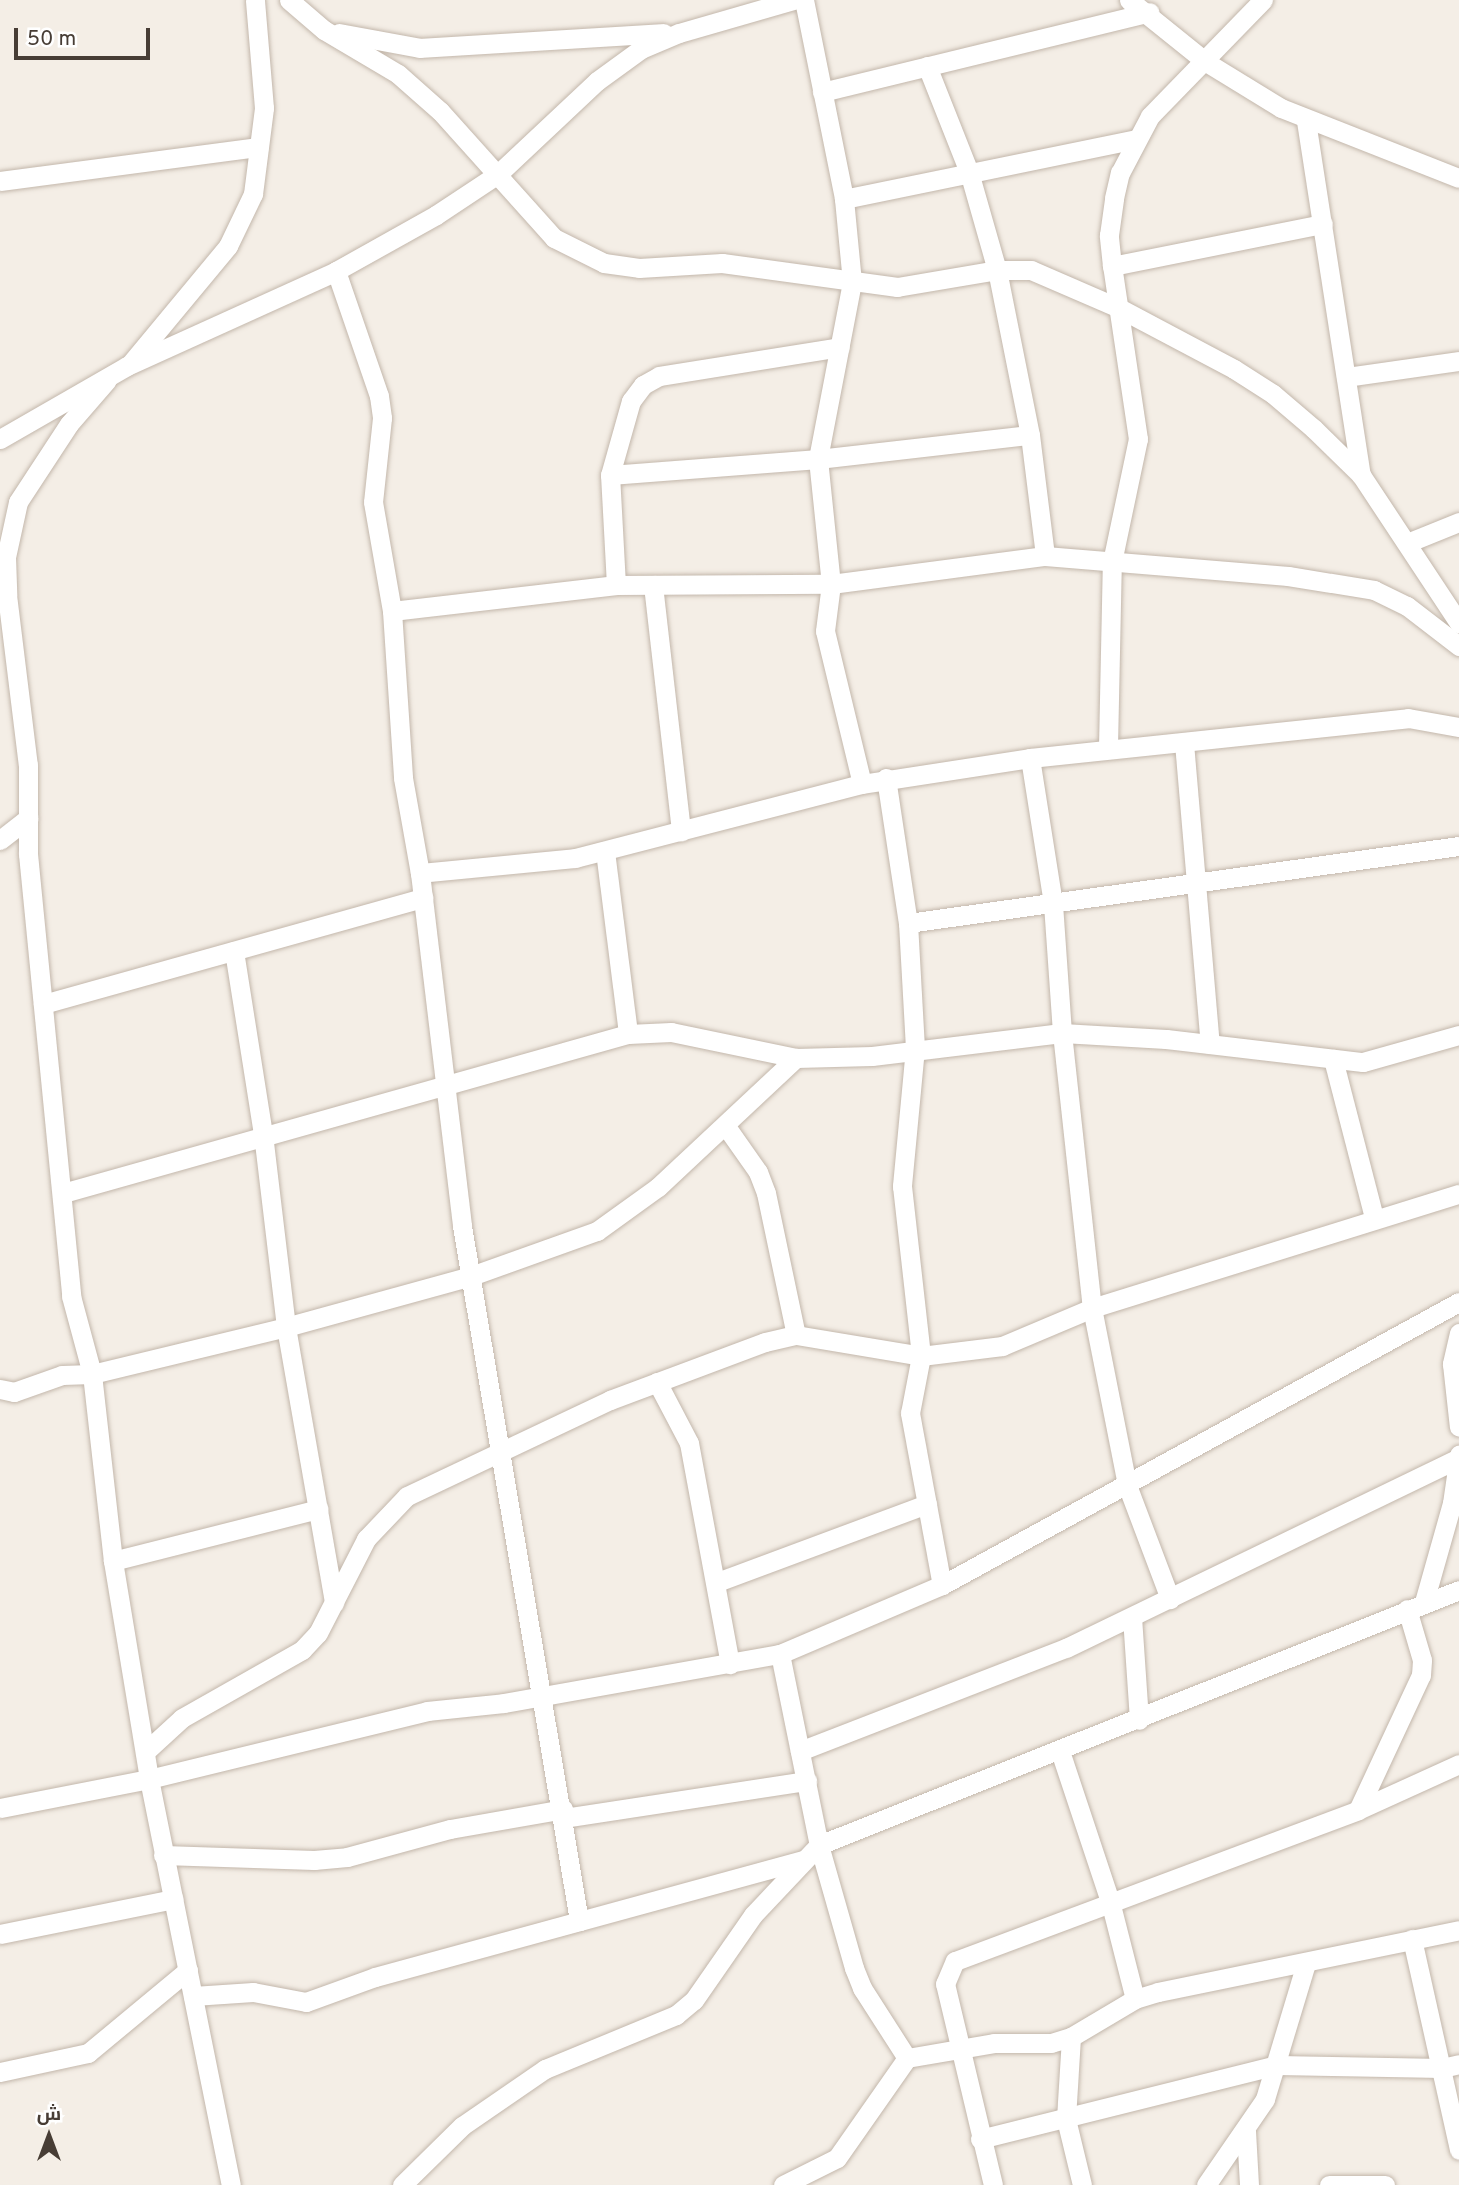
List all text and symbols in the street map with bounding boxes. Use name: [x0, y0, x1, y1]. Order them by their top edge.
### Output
scale bar: [18, 14, 154, 58]
text: 50 m: [27, 26, 76, 53]
north arrow: [14, 2101, 84, 2171]
text: ش: [37, 2103, 61, 2127]

